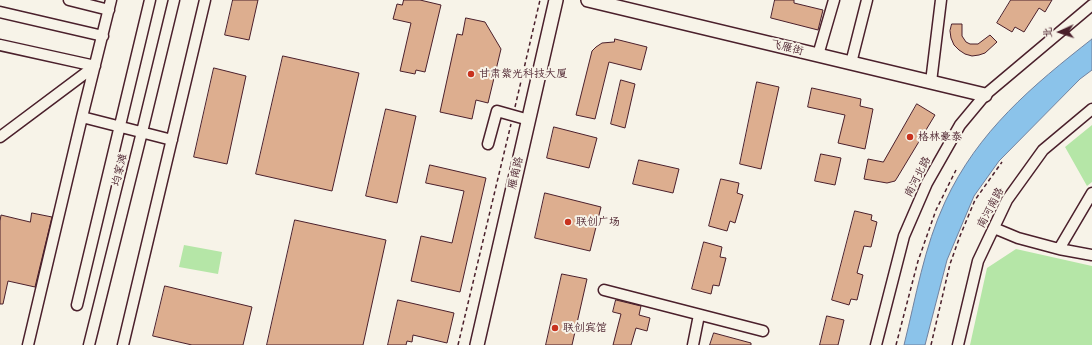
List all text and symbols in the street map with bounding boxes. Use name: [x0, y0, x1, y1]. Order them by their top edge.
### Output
north arrow: [1040, 12, 1080, 52]
text: 北: [1041, 27, 1054, 38]
street label: 飞雁街: [769, 38, 805, 58]
place label: 甘肃紫光科技大厦: [479, 67, 567, 81]
marker: 甘肃紫光科技大厦: [466, 69, 476, 79]
place label: 格林豪泰: [918, 130, 962, 144]
marker: 格林豪泰: [905, 132, 915, 142]
street label: 均家滩: [110, 152, 130, 188]
street label: 南河北路: [902, 154, 934, 200]
street label: 雁南路: [506, 155, 526, 191]
street label: 南河南路: [975, 185, 1007, 231]
place label: 联创广场: [576, 215, 620, 229]
marker: 联创广场: [563, 217, 573, 227]
place label: 联创宾馆: [563, 321, 607, 335]
marker: 联创宾馆: [550, 323, 560, 333]

